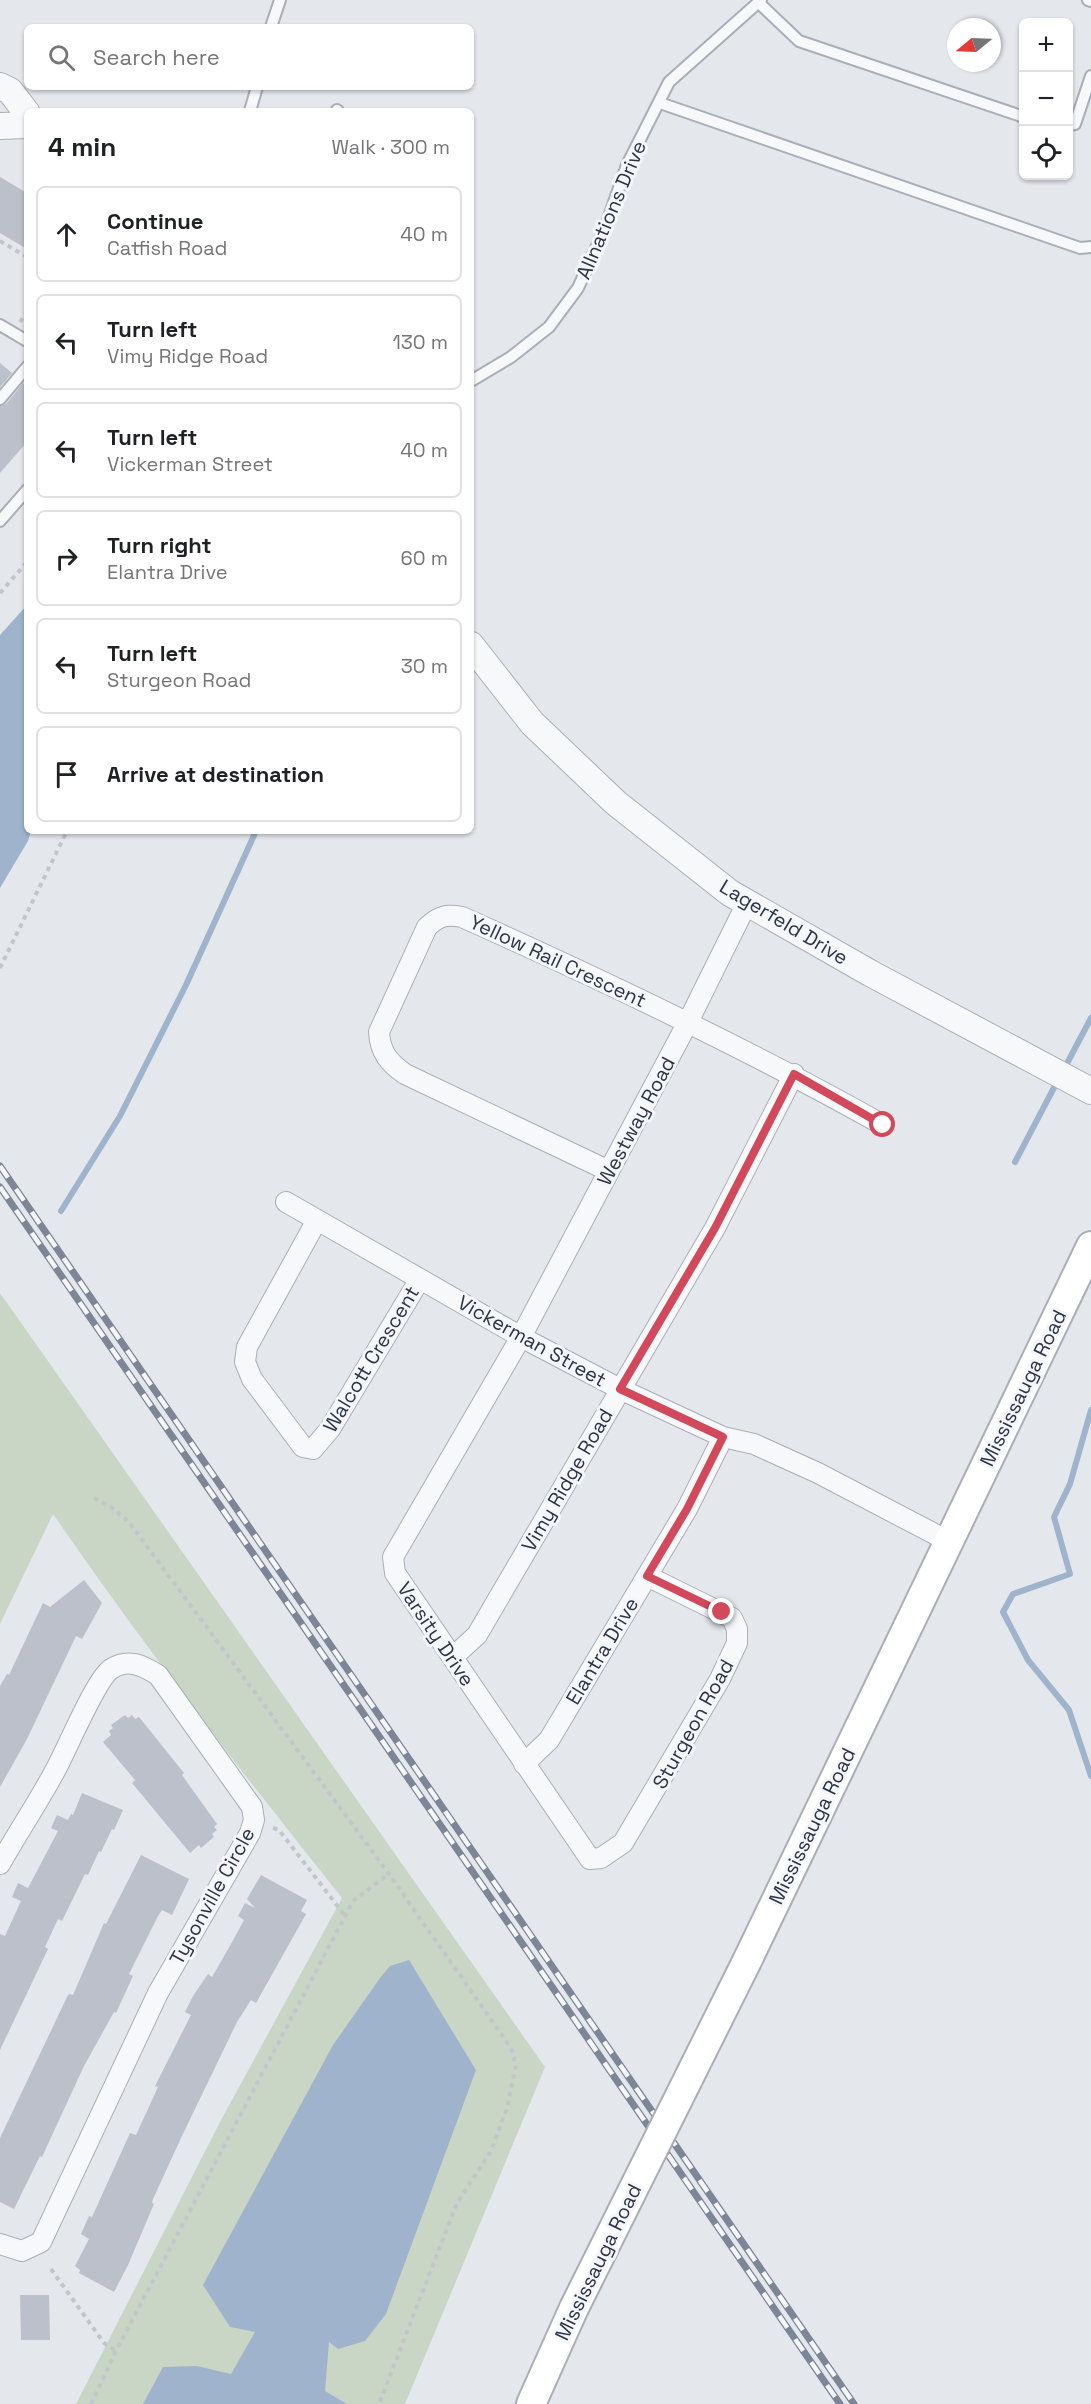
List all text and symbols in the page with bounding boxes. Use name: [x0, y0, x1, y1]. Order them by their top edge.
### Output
north arrow: [947, 18, 1001, 72]
map controls: [1019, 18, 1073, 180]
button: +: [1019, 18, 1073, 72]
search box: [24, 24, 474, 90]
icon: search: [45, 41, 78, 74]
text: Search here: [93, 43, 220, 71]
button: −: [1019, 72, 1073, 126]
button: locate: [1019, 126, 1073, 180]
text: 4 min: [48, 130, 116, 164]
text: Walk · 300 m: [331, 134, 450, 160]
street label: Allnations Drive: [570, 137, 652, 283]
text: Continue: [107, 207, 203, 235]
icon: ahead: [50, 218, 83, 251]
text: 40 m: [400, 221, 448, 247]
text: Catfish Road: [107, 235, 227, 261]
text: Turn left: [107, 315, 197, 343]
icon: left: [50, 326, 83, 359]
text: 130 m: [392, 329, 448, 355]
text: Vimy Ridge Road: [107, 343, 268, 369]
text: Turn left: [107, 423, 197, 451]
icon: left: [50, 434, 83, 467]
text: 40 m: [400, 437, 448, 463]
text: Vickerman Street: [107, 451, 273, 477]
text: Turn right: [107, 531, 212, 559]
icon: right: [50, 542, 83, 575]
text: 60 m: [401, 545, 448, 571]
text: Elantra Drive: [107, 559, 228, 585]
text: Turn left: [107, 639, 197, 667]
icon: left: [50, 650, 83, 683]
text: 30 m: [401, 653, 448, 679]
text: Sturgeon Road: [107, 667, 251, 693]
icon: arrive: [50, 758, 83, 791]
text: Arrive at destination: [107, 760, 324, 788]
street label: Lagerfeld Drive: [715, 873, 853, 971]
street label: Yellow Rail Crescent: [466, 909, 650, 1013]
street label: Westway Road: [591, 1052, 681, 1190]
route start: [869, 1111, 895, 1137]
street label: Walcott Crescent: [317, 1281, 425, 1437]
street label: Vickerman Street: [453, 1289, 611, 1393]
street label: Mississauga Road: [974, 1305, 1072, 1471]
street label: Vimy Ridge Road: [515, 1404, 619, 1556]
street label: Varsity Drive: [392, 1577, 480, 1691]
street label: Elantra Drive: [560, 1593, 644, 1709]
route end: [708, 1598, 734, 1624]
street label: Sturgeon Road: [647, 1655, 739, 1793]
street label: Mississauga Road: [763, 1743, 861, 1909]
street label: Tysonville Circle: [163, 1823, 261, 1969]
street label: Mississauga Road: [549, 2179, 647, 2345]

